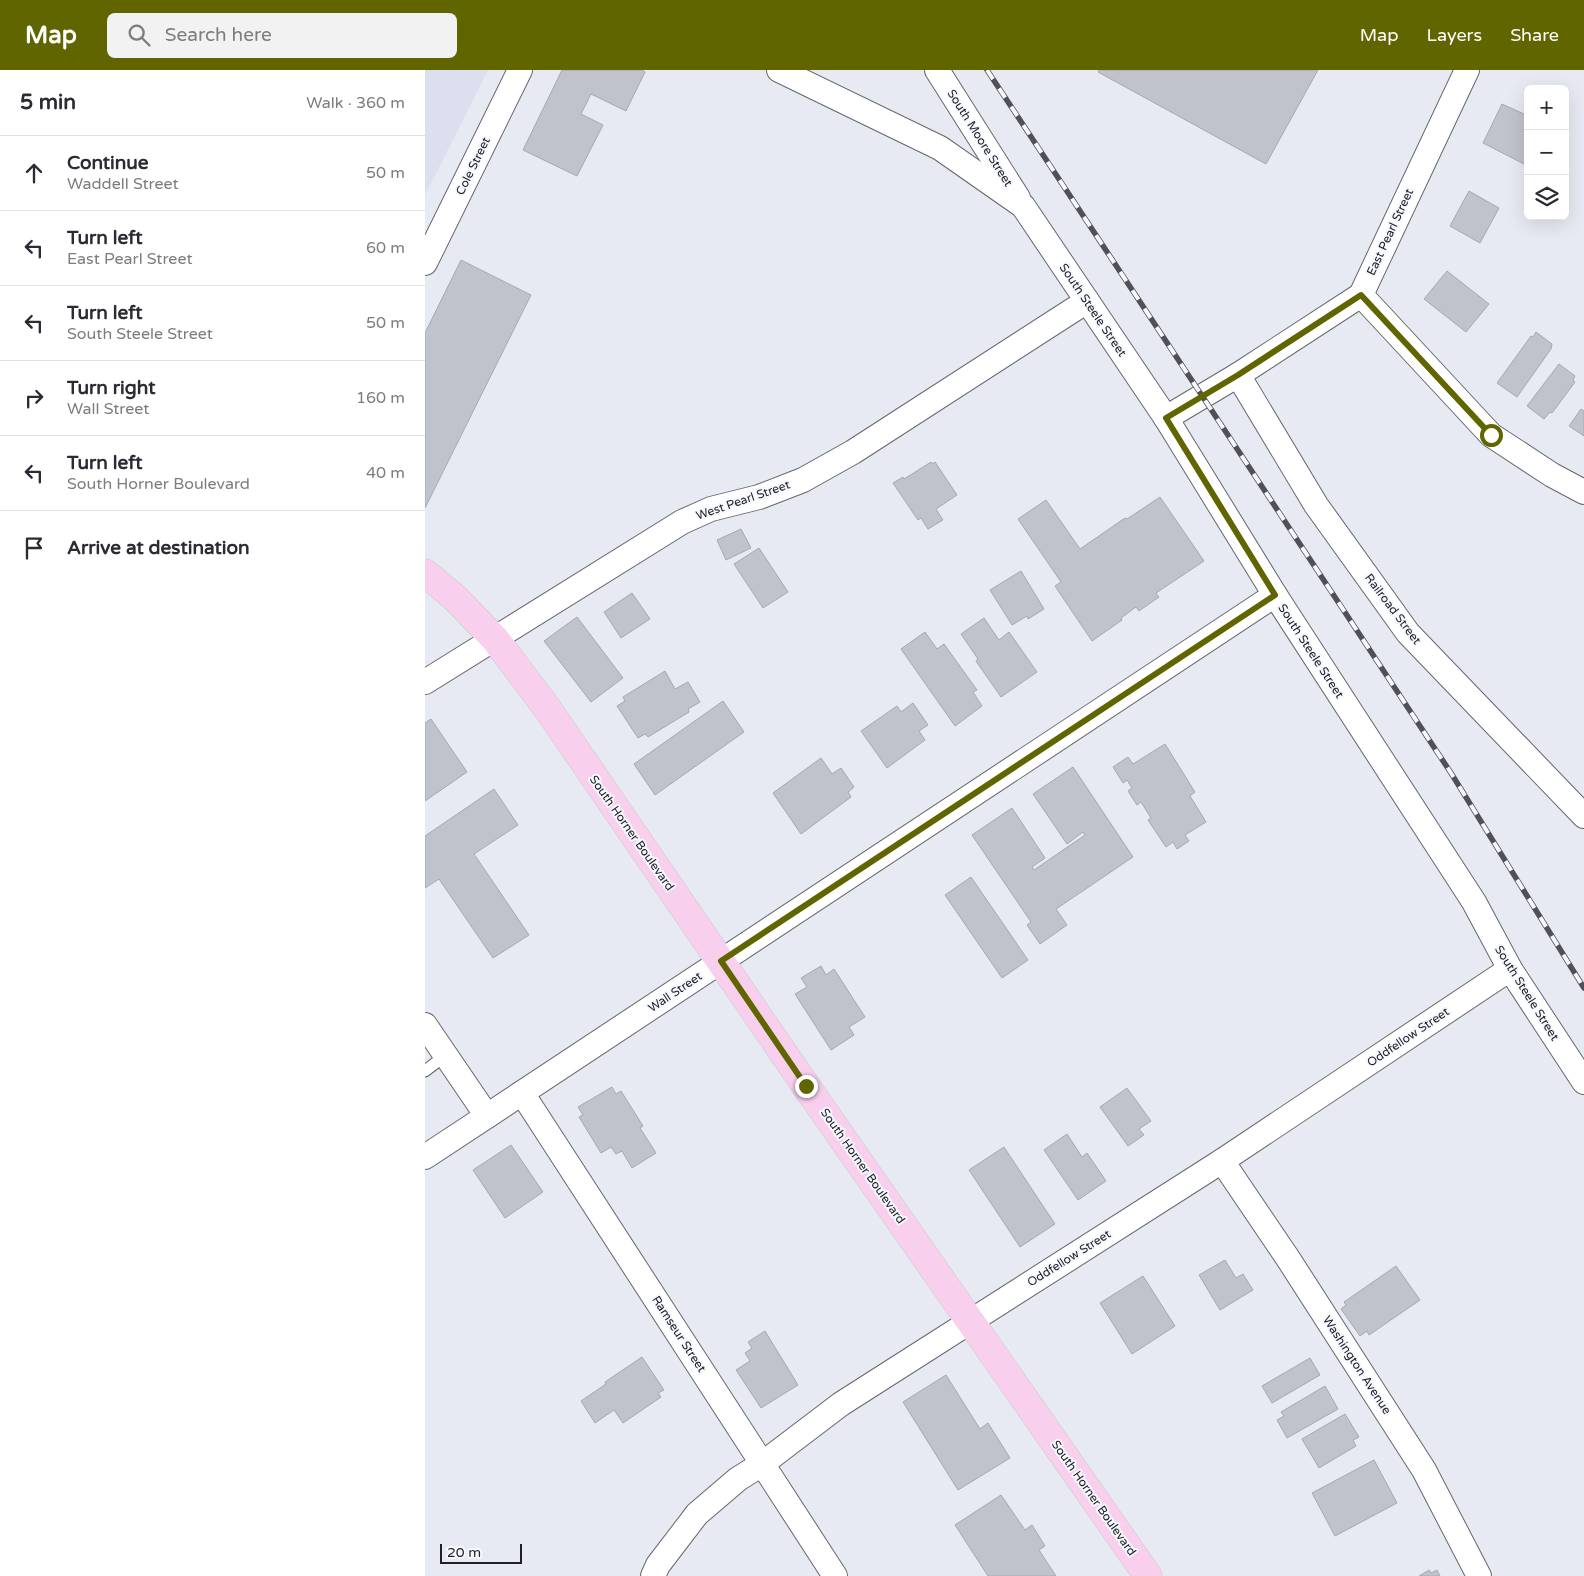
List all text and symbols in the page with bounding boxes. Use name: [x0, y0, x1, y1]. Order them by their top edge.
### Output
search box: [107, 13, 457, 58]
text: Map: [25, 21, 77, 50]
icon: search: [125, 21, 153, 49]
text: Search here: [165, 24, 272, 46]
text: Map: [1360, 24, 1399, 46]
text: Layers: [1427, 24, 1482, 46]
text: Share: [1510, 24, 1559, 46]
map controls: [1524, 85, 1569, 220]
button: +: [1524, 85, 1569, 130]
street label: South Moore Street: [944, 87, 1016, 189]
text: 5 min: [20, 90, 76, 115]
text: Walk · 360 m: [306, 93, 405, 113]
button: −: [1524, 130, 1569, 175]
street label: Cole Street: [453, 134, 493, 197]
text: Continue: [67, 152, 149, 174]
icon: ahead: [20, 159, 48, 187]
text: 50 m: [366, 163, 405, 183]
text: Waddell Street: [67, 174, 179, 194]
button: layers: [1524, 175, 1569, 220]
street label: East Pearl Street: [1364, 186, 1416, 278]
text: Turn left: [67, 227, 143, 249]
icon: left: [20, 234, 48, 262]
text: 60 m: [366, 238, 405, 258]
text: East Pearl Street: [67, 249, 193, 269]
street label: South Steele Street: [1057, 261, 1130, 360]
text: Turn left: [67, 302, 143, 324]
icon: left: [20, 309, 48, 337]
text: 50 m: [366, 313, 405, 333]
text: South Steele Street: [67, 324, 213, 344]
text: Turn right: [67, 377, 155, 399]
icon: right: [20, 384, 48, 412]
text: 160 m: [356, 388, 405, 408]
text: Wall Street: [67, 399, 149, 419]
route start: [1480, 424, 1503, 447]
text: Turn left: [67, 452, 143, 474]
icon: left: [20, 459, 48, 487]
text: 40 m: [366, 463, 405, 483]
text: South Horner Boulevard: [67, 474, 250, 494]
street label: West Pearl Street: [694, 477, 792, 523]
icon: arrive: [20, 534, 48, 562]
text: Arrive at destination: [67, 537, 250, 559]
street label: Railroad Street: [1362, 571, 1424, 647]
street label: South Steele Street: [1275, 601, 1347, 701]
street label: South Horner Boulevard: [587, 773, 677, 893]
street label: South Steele Street: [1492, 943, 1562, 1043]
street label: Wall Street: [645, 969, 705, 1015]
street label: Oddfellow Street: [1364, 1004, 1452, 1070]
route end: [795, 1075, 818, 1098]
street label: South Horner Boulevard: [818, 1106, 908, 1226]
street label: Oddfellow Street: [1025, 1226, 1114, 1289]
street label: Ramseur Street: [649, 1293, 709, 1375]
street label: Washington Avenue: [1320, 1313, 1394, 1417]
street label: South Horner Boulevard: [1049, 1438, 1139, 1558]
scale bar: [440, 1541, 523, 1564]
text: 20 m: [447, 1544, 481, 1561]

